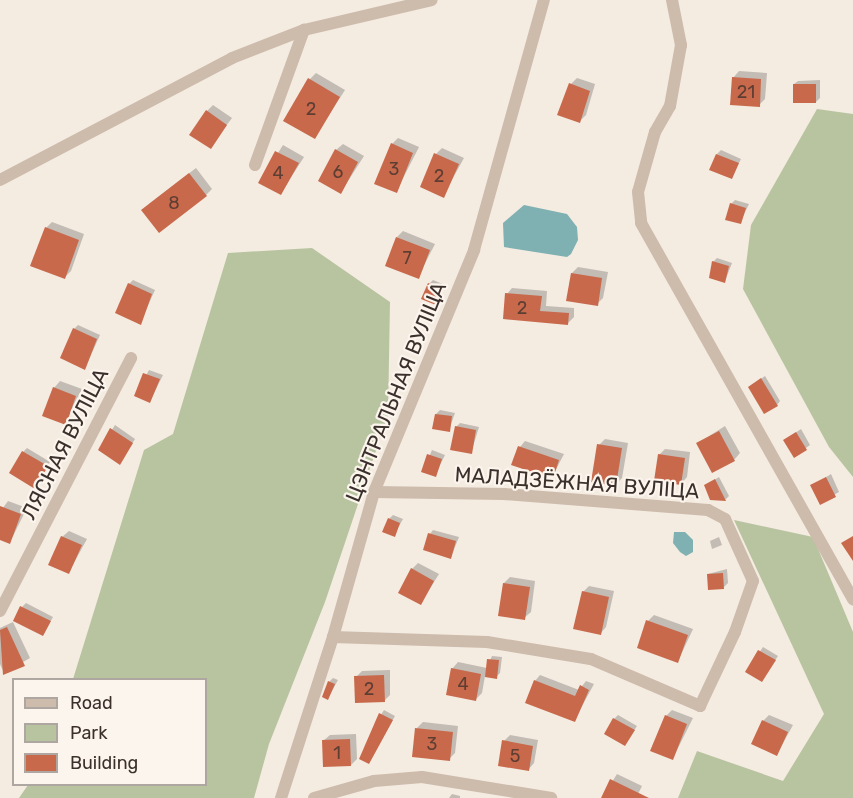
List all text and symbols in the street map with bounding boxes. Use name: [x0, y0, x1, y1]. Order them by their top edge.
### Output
house number: 21: [737, 81, 755, 103]
house number: 2: [306, 98, 316, 120]
house number: 3: [389, 158, 399, 180]
house number: 6: [333, 161, 343, 183]
house number: 4: [272, 162, 284, 184]
house number: 2: [434, 165, 444, 187]
house number: 8: [168, 192, 180, 214]
house number: 7: [402, 247, 412, 269]
street label: ЦЭНТРАЛЬНАЯ ВУЛІЦА: [340, 278, 452, 506]
house number: 2: [517, 297, 527, 319]
street label: ЛЯСНАЯ ВУЛІЦА: [16, 364, 114, 524]
street label: МАЛАДЗЁЖНАЯ ВУЛІЦА: [454, 462, 700, 504]
house number: 4: [457, 673, 469, 695]
legend: [12, 678, 207, 786]
house number: 2: [364, 678, 374, 700]
text: Road: [70, 692, 113, 714]
text: Park: [70, 722, 107, 744]
house number: 3: [427, 733, 437, 755]
house number: 1: [333, 742, 341, 764]
house number: 5: [510, 745, 520, 767]
text: Building: [70, 752, 138, 774]

